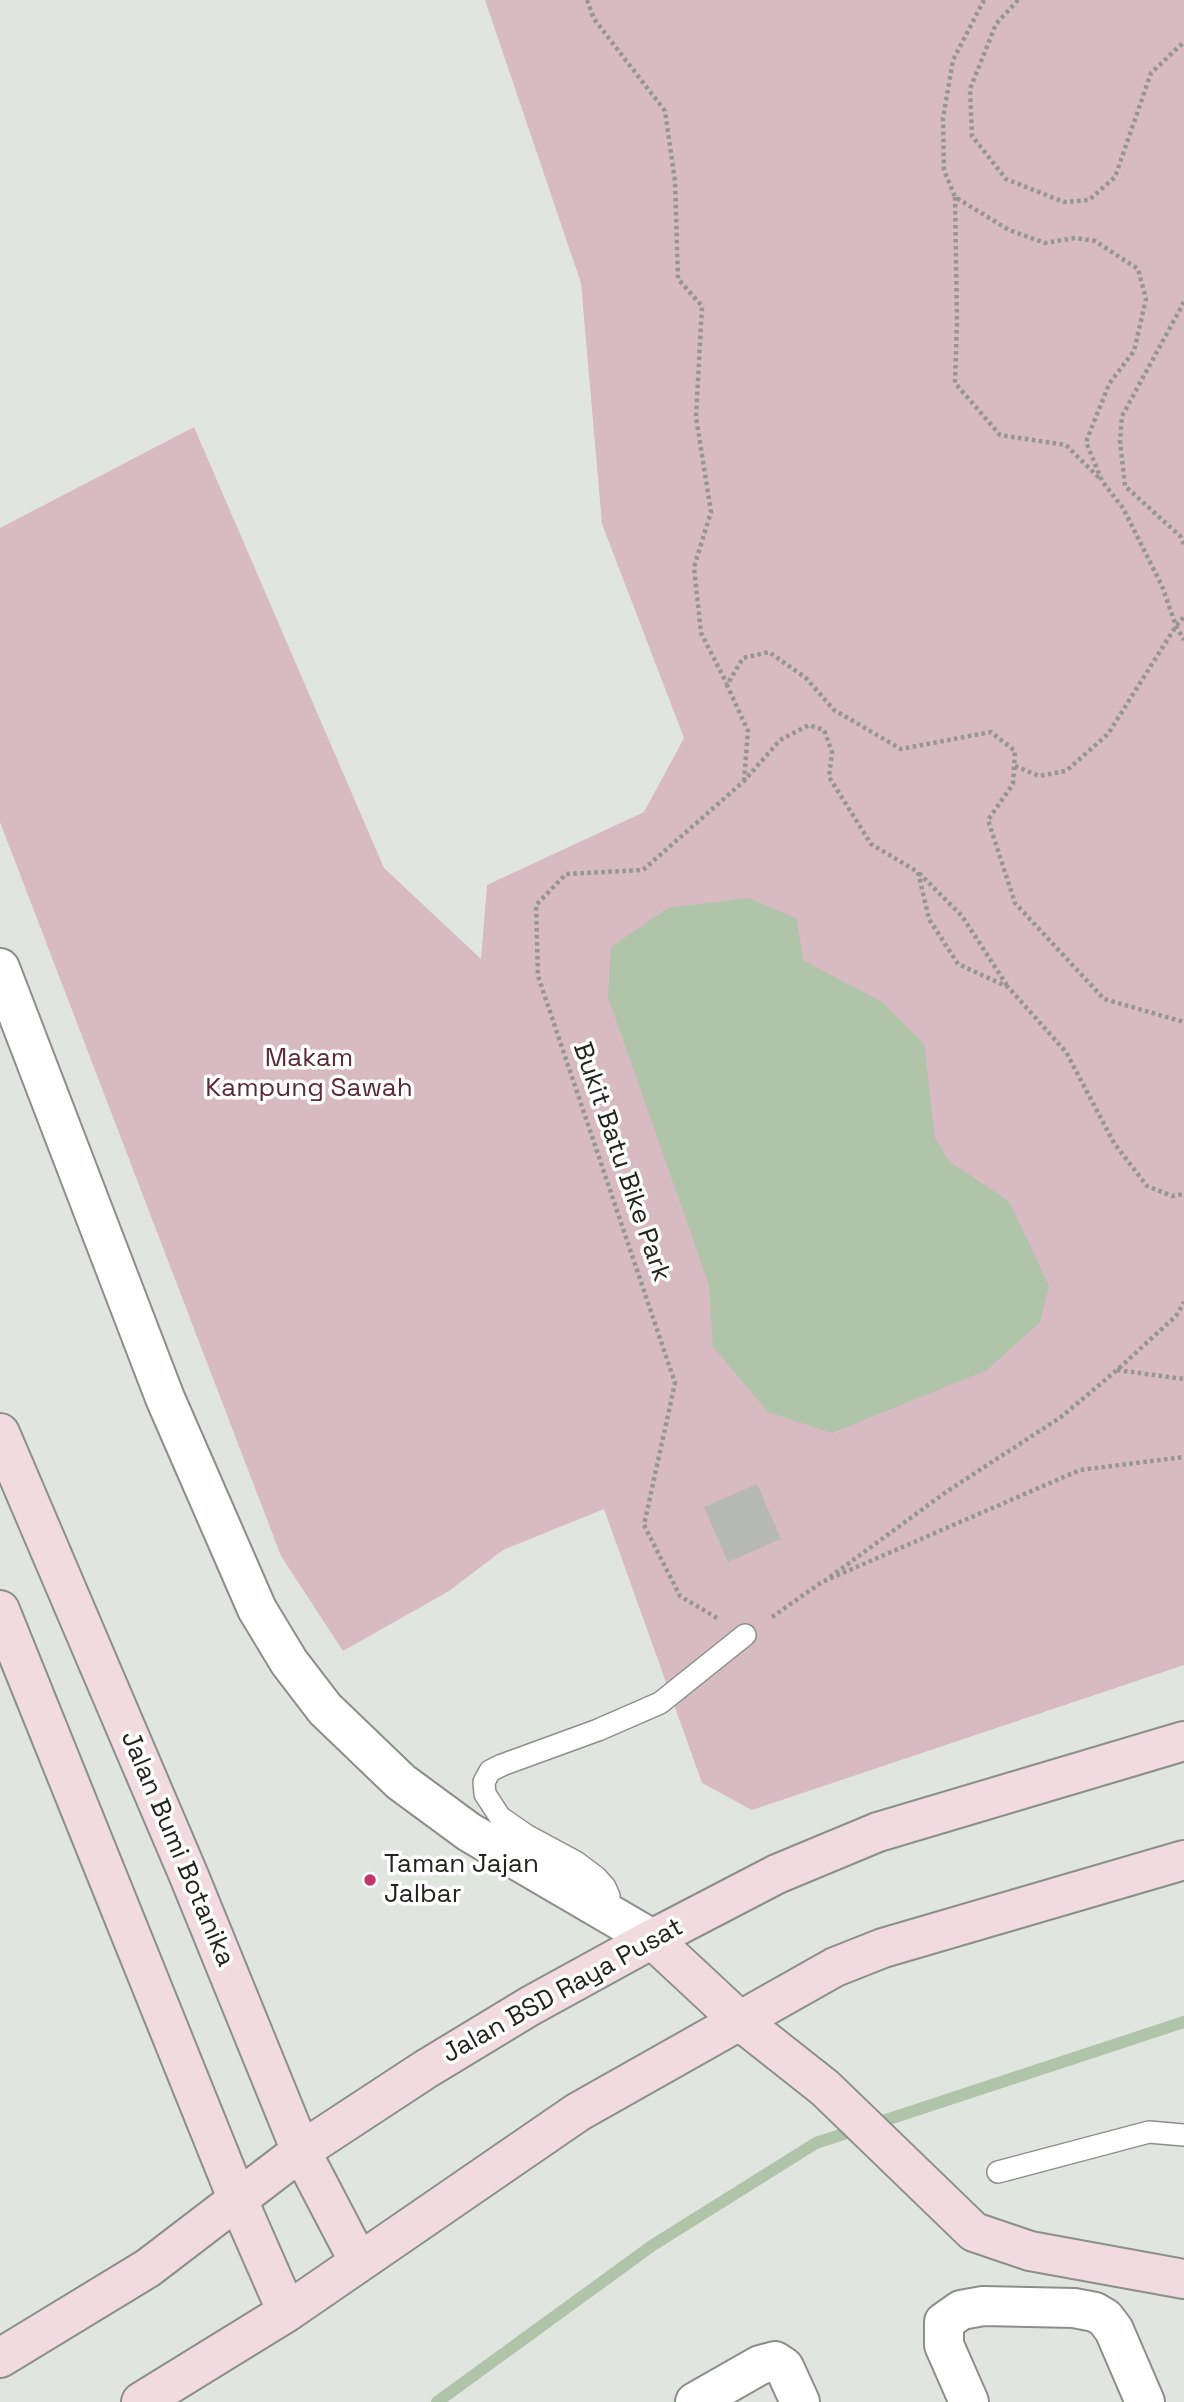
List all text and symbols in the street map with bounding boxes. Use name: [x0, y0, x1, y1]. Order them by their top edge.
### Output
street label: Bukit Batu Bike Park: [565, 1038, 677, 1286]
park label: Makam Kampung Sawah: [205, 1043, 413, 1104]
street label: Jalan Bumi Botanika: [113, 1727, 241, 1971]
place label: Taman Jajan Jalbar: [384, 1849, 539, 1910]
marker: Taman Jajan Jalbar: [362, 1872, 378, 1888]
street label: Jalan BSD Raya Pusat: [437, 1912, 689, 2070]

